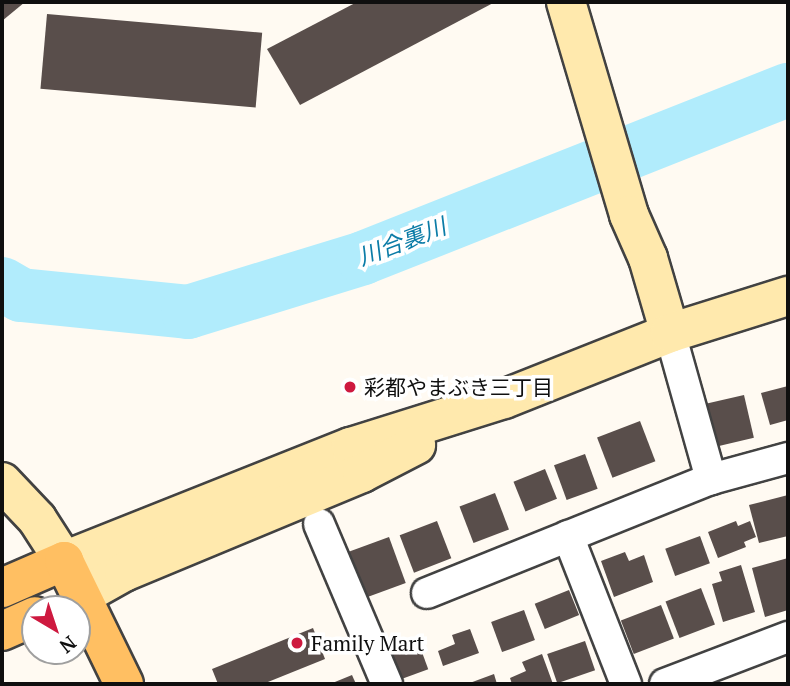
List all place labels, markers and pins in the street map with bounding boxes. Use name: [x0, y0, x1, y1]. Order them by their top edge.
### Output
place label: 彩都やまぶき三丁目: [364, 374, 553, 400]
marker: 彩都やまぶき三丁目: [342, 379, 358, 395]
place label: Family Mart: [311, 630, 424, 656]
marker: Family Mart: [289, 635, 305, 651]

